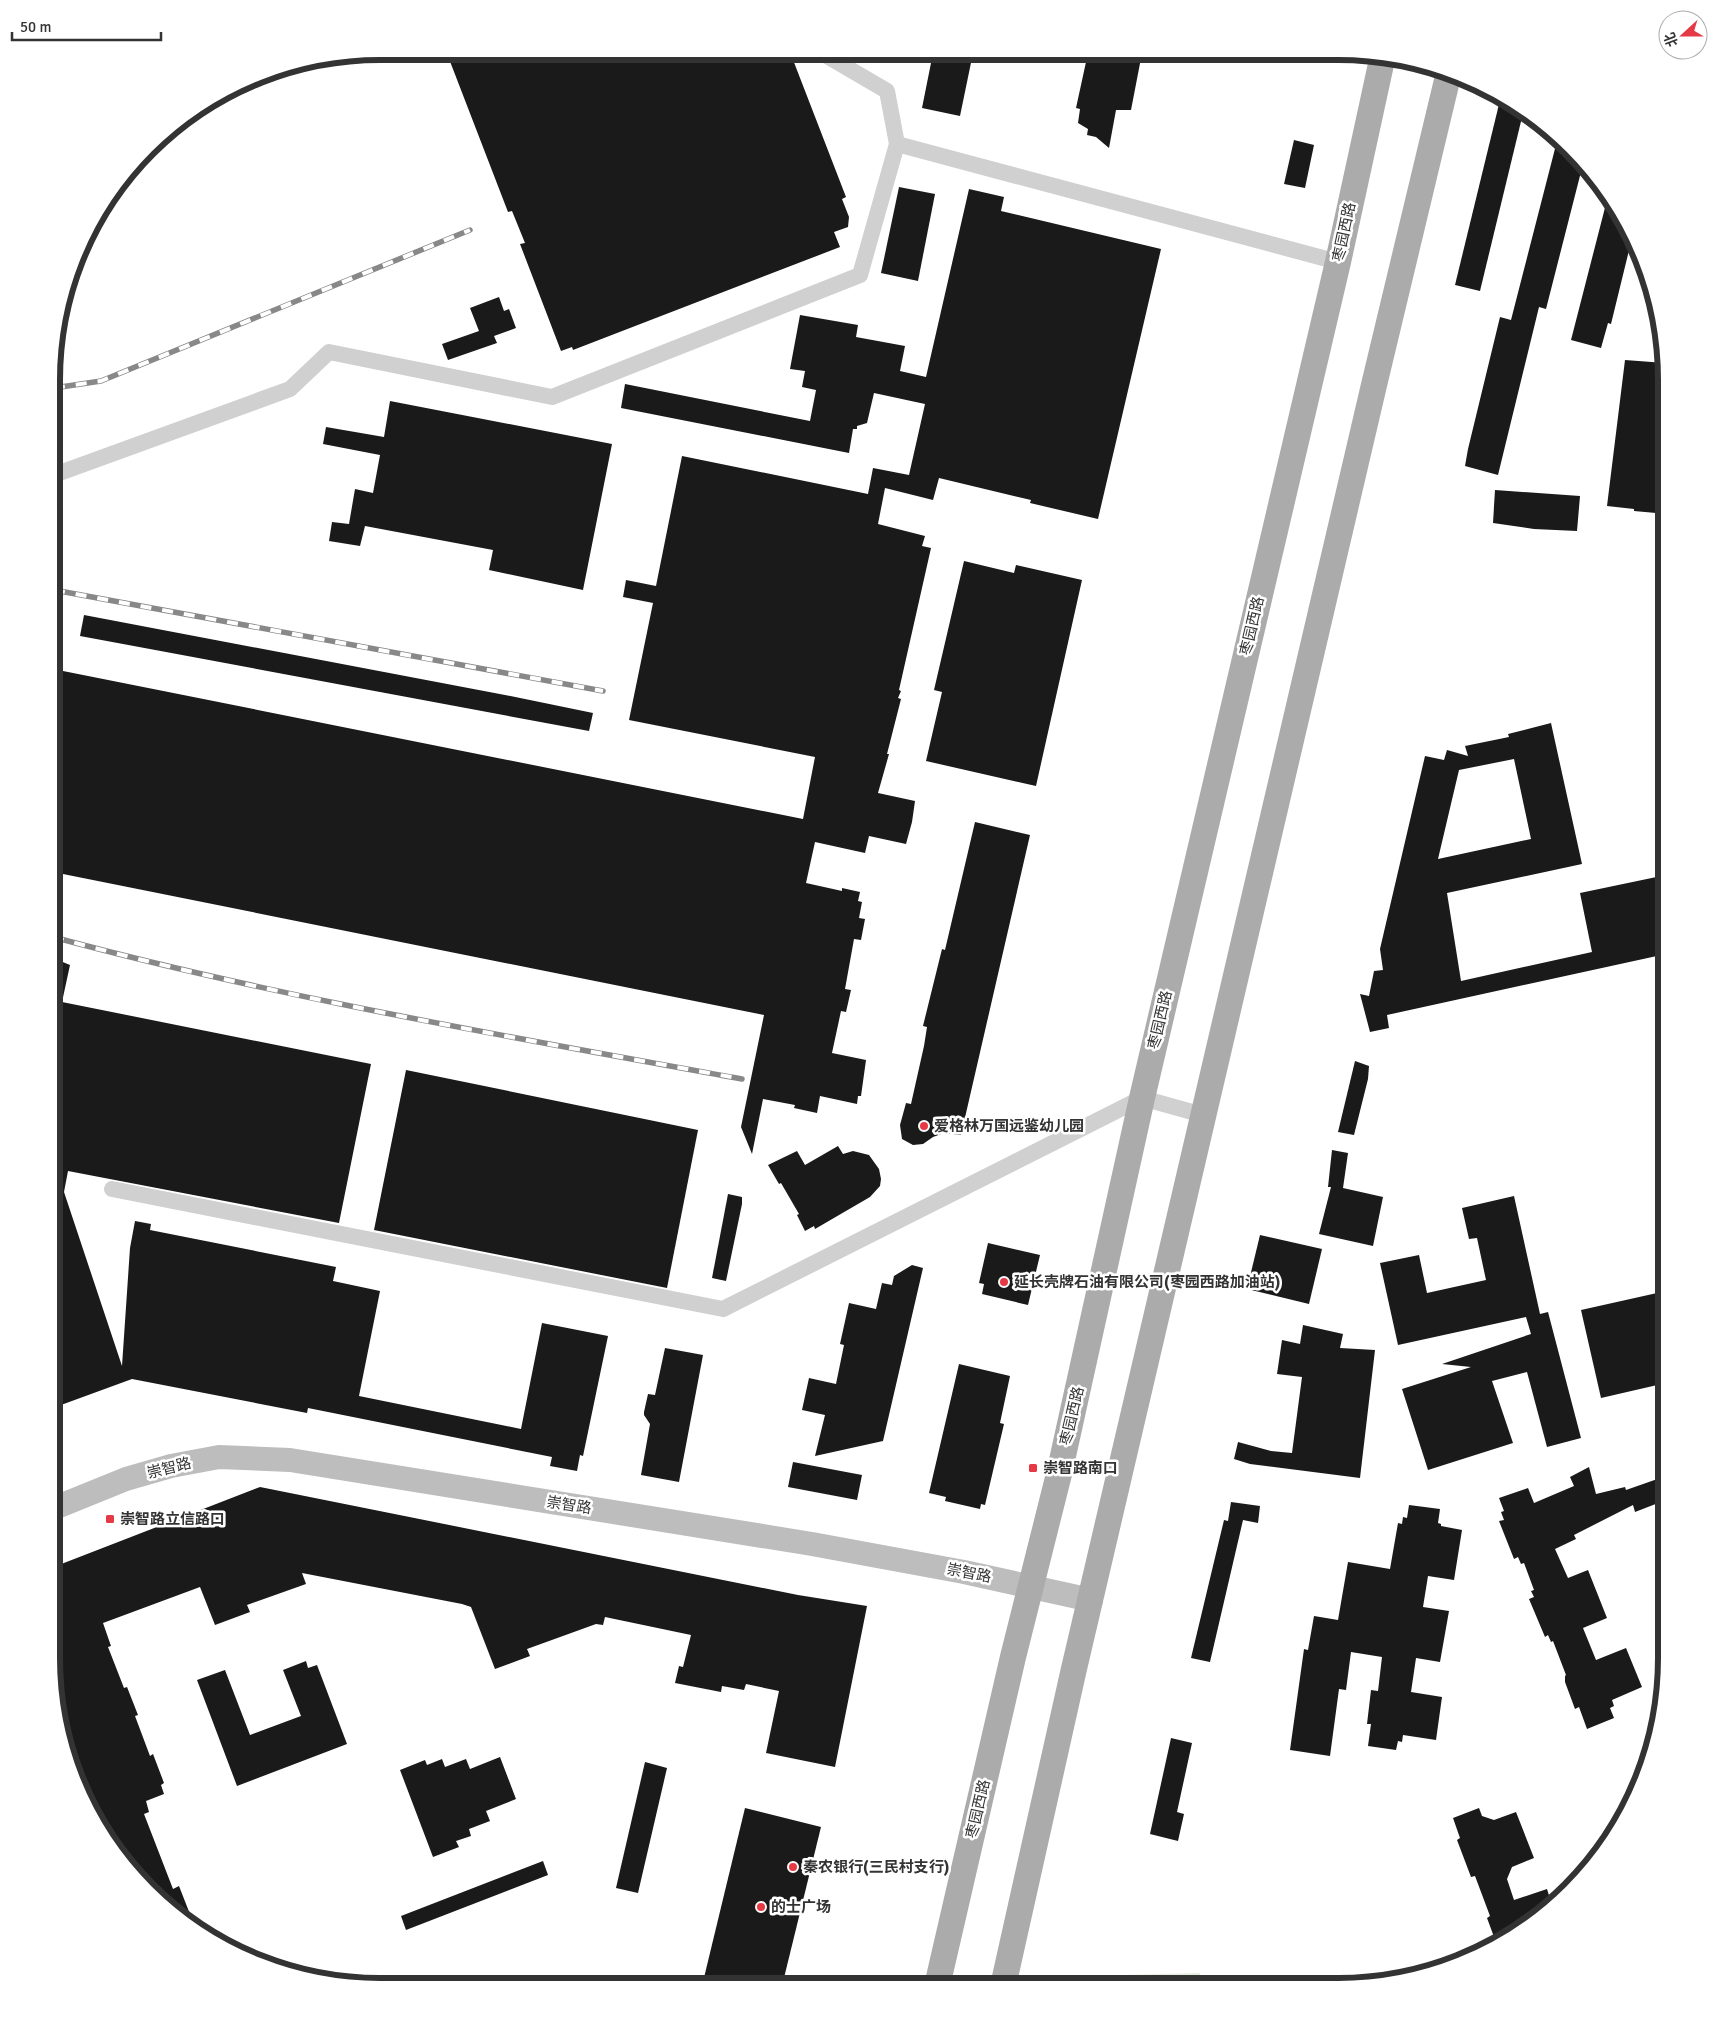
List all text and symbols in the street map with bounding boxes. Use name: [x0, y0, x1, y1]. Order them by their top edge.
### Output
scale bar: [12, 10, 161, 42]
north arrow: [1658, 10, 1708, 60]
text: 50 m: [20, 18, 51, 36]
text: 北: [1661, 30, 1682, 49]
street label: 枣园西路: [1329, 201, 1359, 263]
street label: 枣园西路: [1236, 595, 1268, 657]
street label: 枣园西路: [1144, 989, 1176, 1051]
place label: 爱格林万国远鉴幼儿园: [934, 1117, 1084, 1135]
marker: 爱格林万国远鉴幼儿园: [918, 1120, 930, 1132]
place label: 延长壳牌石油有限公司(枣园西路加油站): [1014, 1273, 1280, 1291]
marker: 延长壳牌石油有限公司(枣园西路加油站): [998, 1276, 1010, 1288]
street label: 枣园西路: [1056, 1385, 1088, 1447]
street label: 崇智路: [145, 1454, 193, 1482]
place label: 崇智路南口: [1043, 1459, 1118, 1477]
marker: 崇智路南口: [1027, 1462, 1039, 1474]
street label: 崇智路: [545, 1493, 593, 1517]
place label: 崇智路立信路口: [120, 1510, 225, 1528]
marker: 崇智路立信路口: [104, 1513, 116, 1525]
street label: 崇智路: [945, 1560, 993, 1586]
street label: 枣园西路: [962, 1778, 994, 1840]
place label: 秦农银行(三民村支行): [803, 1858, 949, 1876]
marker: 秦农银行(三民村支行): [787, 1861, 799, 1873]
place label: 的士广场: [771, 1898, 831, 1916]
marker: 的士广场: [755, 1901, 767, 1913]

